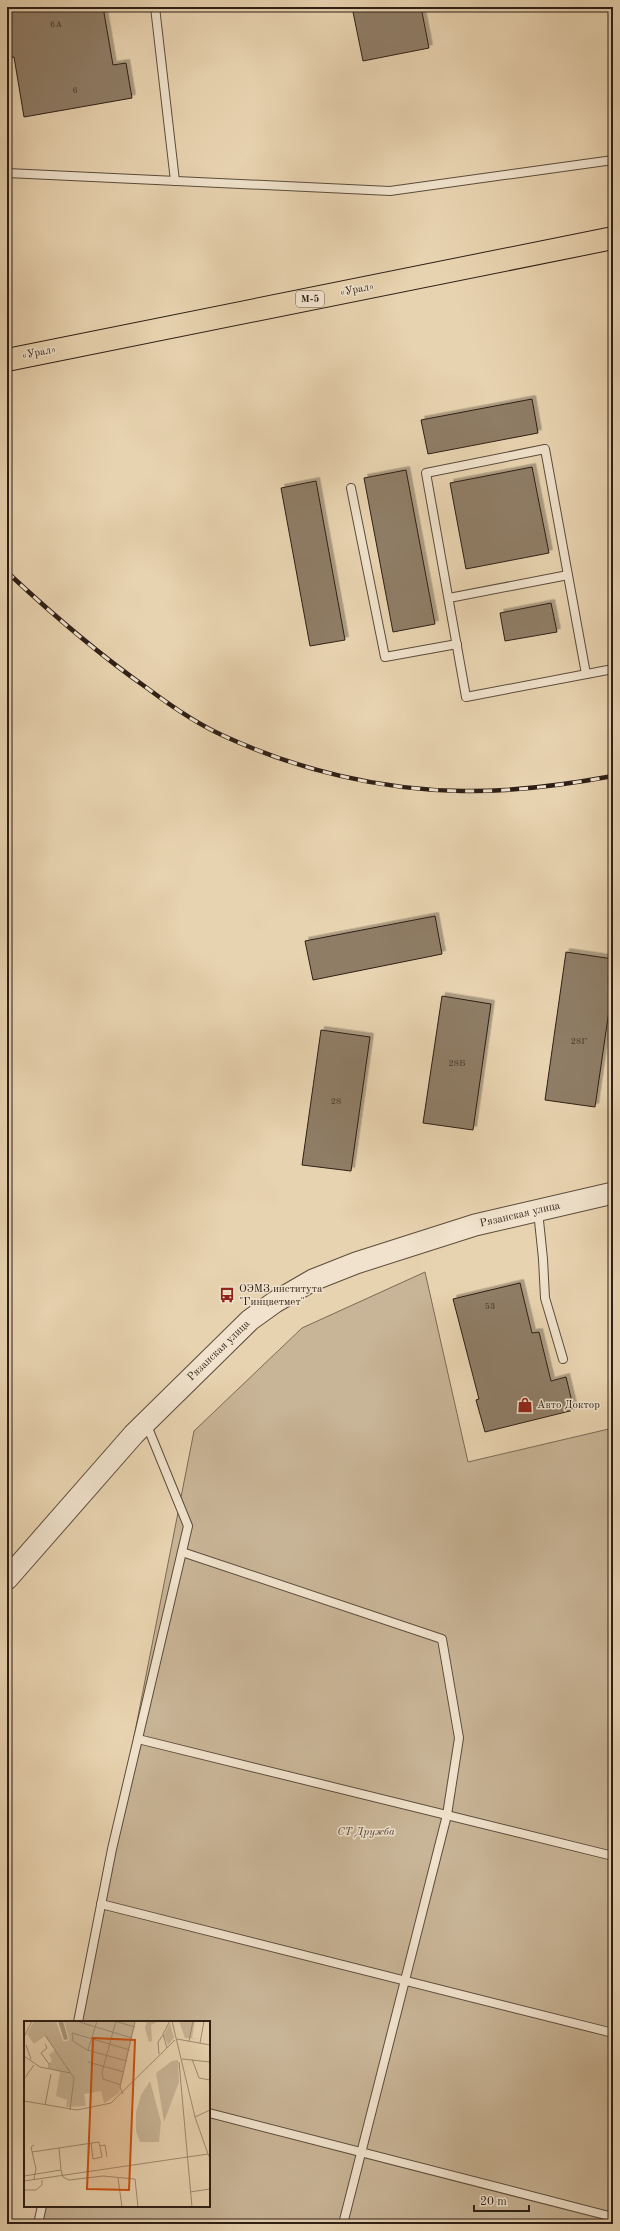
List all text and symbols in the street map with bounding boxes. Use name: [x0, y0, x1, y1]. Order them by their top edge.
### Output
house number: 6А: [50, 20, 62, 29]
house number: 6: [72, 86, 78, 95]
street label: «Урал»: [339, 281, 375, 299]
road number: М-5: [296, 291, 324, 307]
street label: «Урал»: [21, 344, 57, 362]
house number: 28Г: [571, 1037, 587, 1046]
house number: 28Б: [449, 1059, 465, 1068]
house number: 28: [331, 1097, 341, 1106]
street label: Рязанская улица: [479, 1200, 562, 1230]
place label: ОЭМЗ института "Гинцветмет": [239, 1284, 323, 1308]
bus stop icon: ОЭМЗ института "Гинцветмет": [218, 1286, 236, 1304]
house number: 53: [485, 1302, 495, 1311]
street label: Рязанская улица: [186, 1318, 253, 1383]
shop icon: Авто Доктор: [516, 1396, 534, 1414]
place label: Авто Доктор: [537, 1400, 600, 1411]
park label: СТ Дружба: [337, 1827, 395, 1838]
inset map: [24, 2021, 210, 2207]
scale bar: [474, 2187, 529, 2213]
text: 20 m: [480, 2196, 507, 2208]

